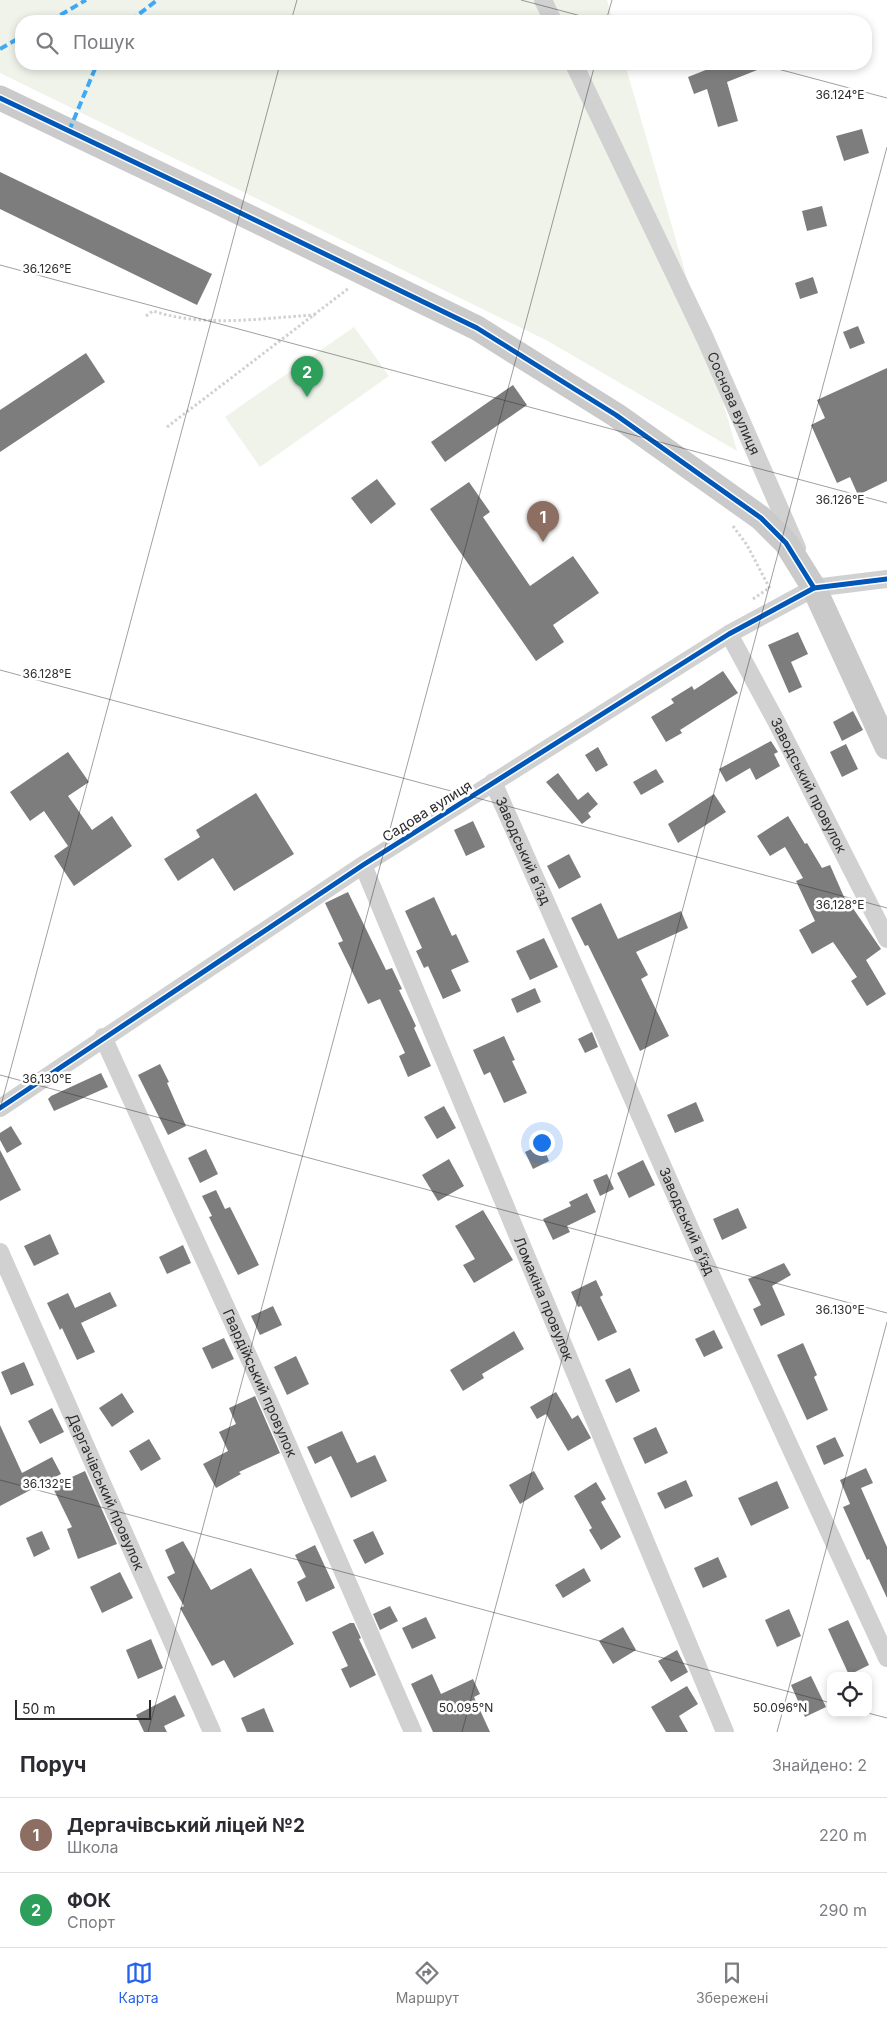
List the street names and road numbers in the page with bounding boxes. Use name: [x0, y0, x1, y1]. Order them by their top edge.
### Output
street label: Соснова вулиця: [704, 349, 764, 457]
street label: Заводський провулок: [768, 714, 851, 856]
street label: Садова вулиця: [379, 776, 475, 845]
street label: Заводський в’їзд: [492, 794, 555, 907]
street label: Заводський в’їзд: [656, 1164, 719, 1278]
street label: Ломакіна провулок: [511, 1234, 578, 1364]
street label: Гвардійський провулок: [220, 1306, 301, 1460]
street label: Дергачівський провулок: [64, 1410, 149, 1573]

